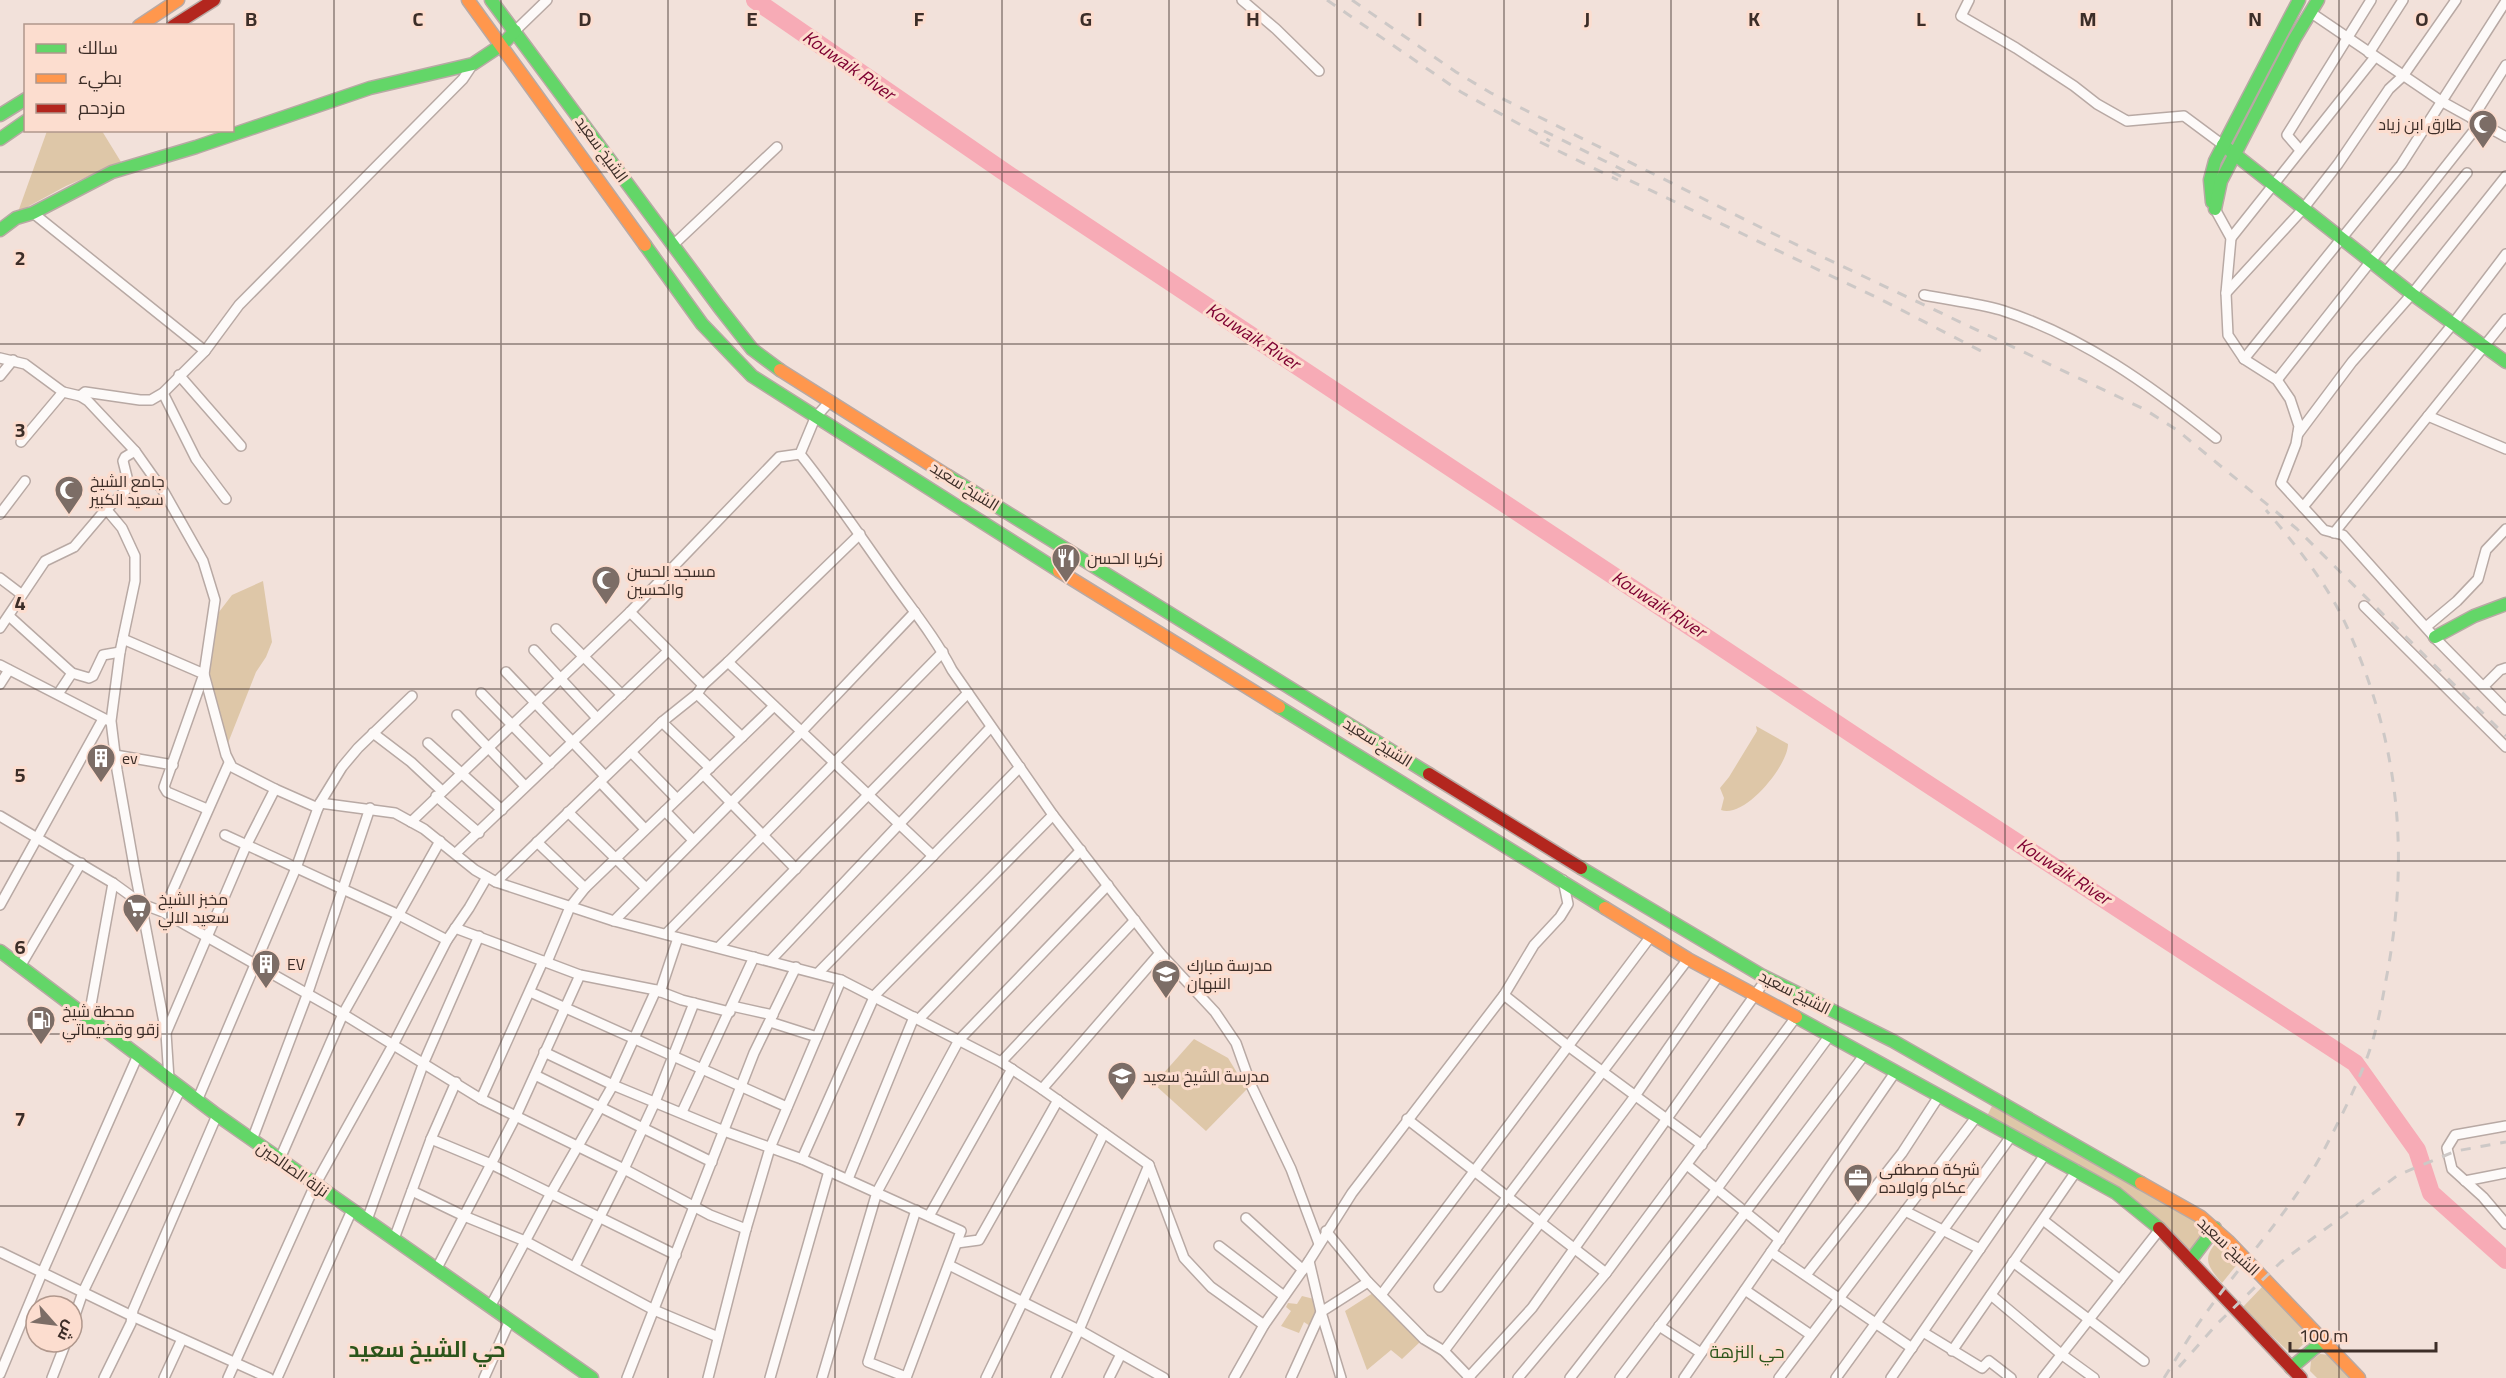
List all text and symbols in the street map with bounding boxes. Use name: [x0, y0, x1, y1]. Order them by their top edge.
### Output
text: B: [245, 0, 257, 37]
text: C: [413, 0, 424, 37]
text: D: [579, 0, 592, 37]
text: E: [746, 0, 758, 37]
text: F: [914, 0, 925, 37]
text: G: [1080, 0, 1092, 37]
text: H: [1246, 0, 1260, 37]
text: I: [1417, 0, 1423, 37]
text: J: [1584, 0, 1590, 37]
text: K: [1748, 0, 1760, 37]
text: L: [1916, 0, 1926, 37]
text: M: [2080, 0, 2096, 37]
text: N: [2248, 0, 2262, 37]
text: O: [2415, 0, 2429, 37]
water label: Kouwaik River: [796, 21, 905, 111]
legend: [24, 24, 234, 132]
text: سالك: [78, 31, 118, 64]
text: بطيء: [78, 61, 122, 94]
text: مزدحم: [78, 91, 126, 124]
mosque icon: طارق ابن زياد: [2467, 108, 2499, 150]
street label: الشيخ سعيد: [567, 109, 637, 189]
place label: طارق ابن زياد: [2378, 109, 2462, 139]
text: 2: [14, 239, 26, 276]
water label: Kouwaik River: [1199, 293, 1309, 381]
text: 3: [14, 411, 26, 448]
street label: الشيخ سعيد: [924, 453, 1006, 519]
place label: جامع الشيخ سعيد الكبير: [89, 466, 165, 514]
mosque icon: جامع الشيخ سعيد الكبير: [53, 474, 85, 516]
restaurant icon: زكريا الحسن: [1050, 542, 1082, 584]
place label: زكريا الحسن: [1087, 543, 1163, 573]
place label: مسجد الحسن والحسين: [627, 556, 716, 604]
water label: Kouwaik River: [1605, 561, 1715, 649]
mosque icon: مسجد الحسن والحسين: [590, 564, 622, 606]
text: 4: [14, 584, 26, 621]
street label: الشيخ سعيد: [1337, 709, 1419, 775]
building icon: ev: [85, 742, 117, 784]
place label: ev: [122, 743, 138, 773]
text: 5: [14, 756, 26, 793]
water label: Kouwaik River: [2010, 828, 2120, 916]
place label: مخبز الشيخ سعيد الالي: [158, 884, 229, 932]
supermarket icon: مخبز الشيخ سعيد الالي: [121, 892, 153, 934]
text: 6: [14, 928, 26, 965]
building icon: EV: [250, 948, 282, 990]
place label: EV: [287, 949, 305, 979]
place label: مدرسة مبارك النبهان: [1187, 950, 1273, 998]
school or university icon: مدرسة مبارك النبهان: [1150, 958, 1182, 1000]
street label: الشيخ سعيد: [1754, 961, 1836, 1023]
place label: محطة شيخ زقو وقضيماتي: [62, 996, 159, 1044]
fuel station icon: محطة شيخ زقو وقضيماتي: [25, 1004, 57, 1046]
school or university icon: مدرسة الشيخ سعيد: [1106, 1060, 1138, 1102]
place label: مدرسة الشيخ سعيد: [1143, 1061, 1269, 1091]
text: 7: [14, 1100, 26, 1137]
street label: نزلة الصالحين: [250, 1133, 336, 1205]
place label: شركة مصطفى عكام واولاده: [1879, 1154, 1980, 1202]
office icon: شركة مصطفى عكام واولاده: [1842, 1162, 1874, 1204]
street label: الشيخ سعيد: [2190, 1209, 2268, 1283]
north arrow: [24, 1294, 84, 1354]
text: ش: [49, 1315, 85, 1347]
scale bar: [2290, 1315, 2436, 1353]
text: 100 m: [2299, 1319, 2348, 1352]
district label: حي الشيخ سعيد: [348, 1328, 506, 1370]
district label: حي النزهة: [1709, 1335, 1785, 1368]

